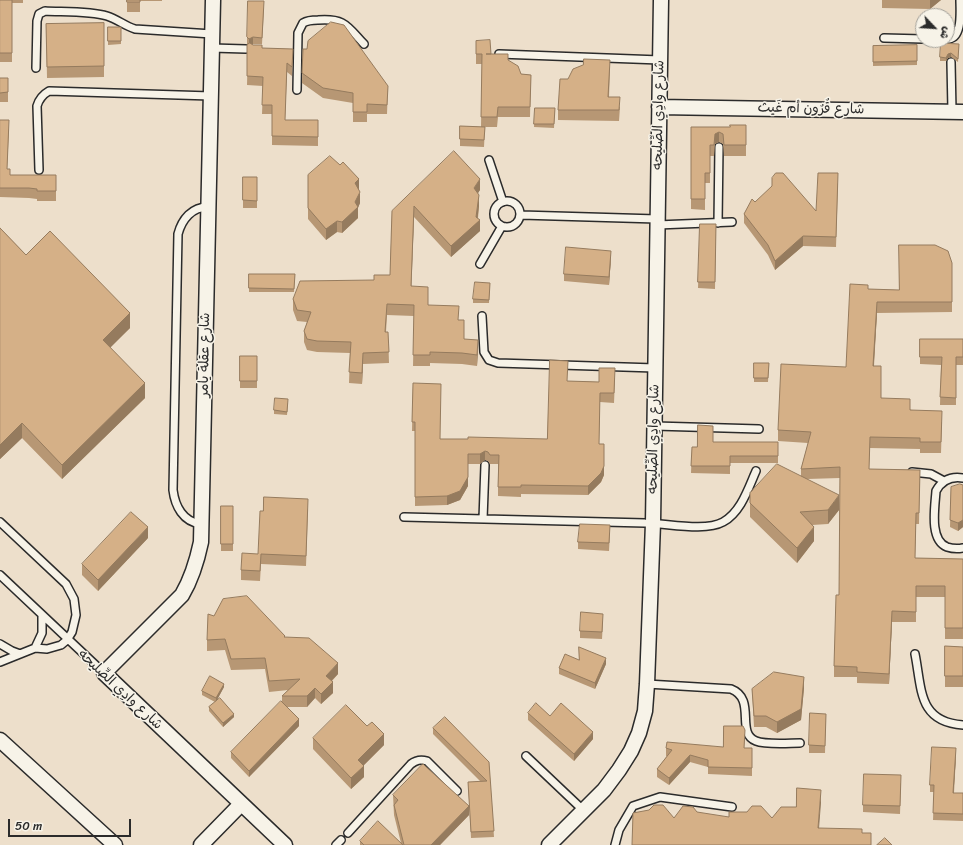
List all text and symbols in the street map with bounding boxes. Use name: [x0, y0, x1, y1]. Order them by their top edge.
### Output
north arrow: [915, 8, 955, 48]
text: ش: [934, 23, 957, 42]
street label: شارع وادِي الصِّليحه: [650, 60, 668, 170]
street label: شارع قُرُون أم غَيث: [757, 100, 865, 118]
street label: شارع عقلة يامر: [196, 312, 214, 398]
street label: شارع وادِي الصِّليحه: [645, 384, 663, 494]
street label: شارع وادِي الصِّليحه: [74, 646, 166, 734]
scale bar: [10, 811, 133, 837]
text: 50 m: [15, 815, 42, 837]

